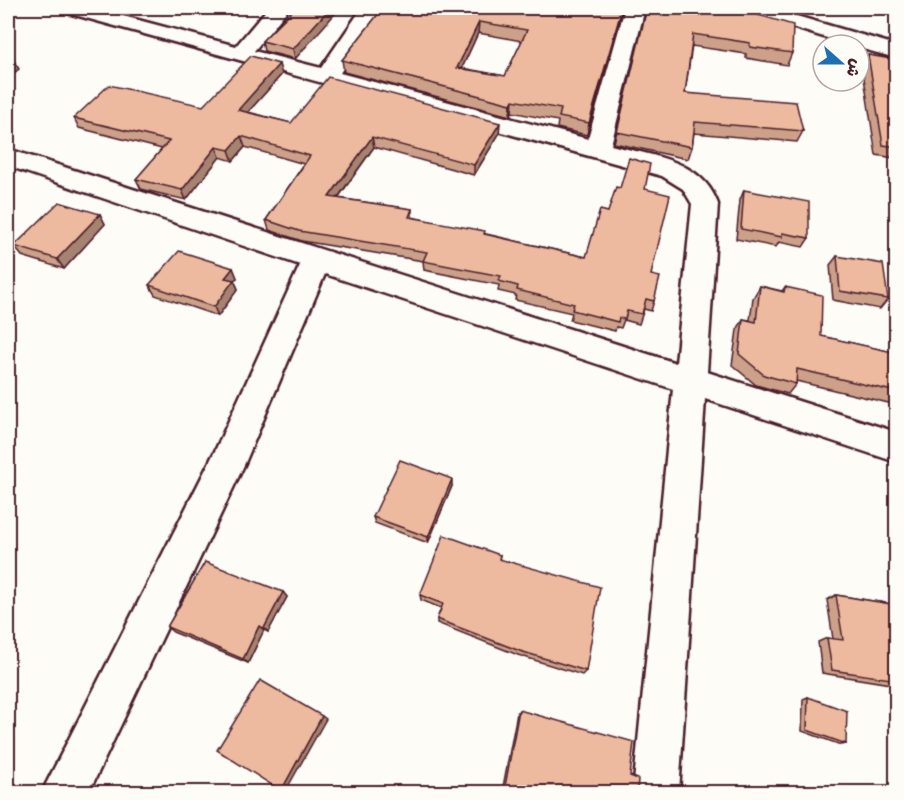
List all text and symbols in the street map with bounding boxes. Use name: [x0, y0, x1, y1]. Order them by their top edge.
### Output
north arrow: [811, 33, 871, 93]
text: ش: [843, 57, 868, 81]

